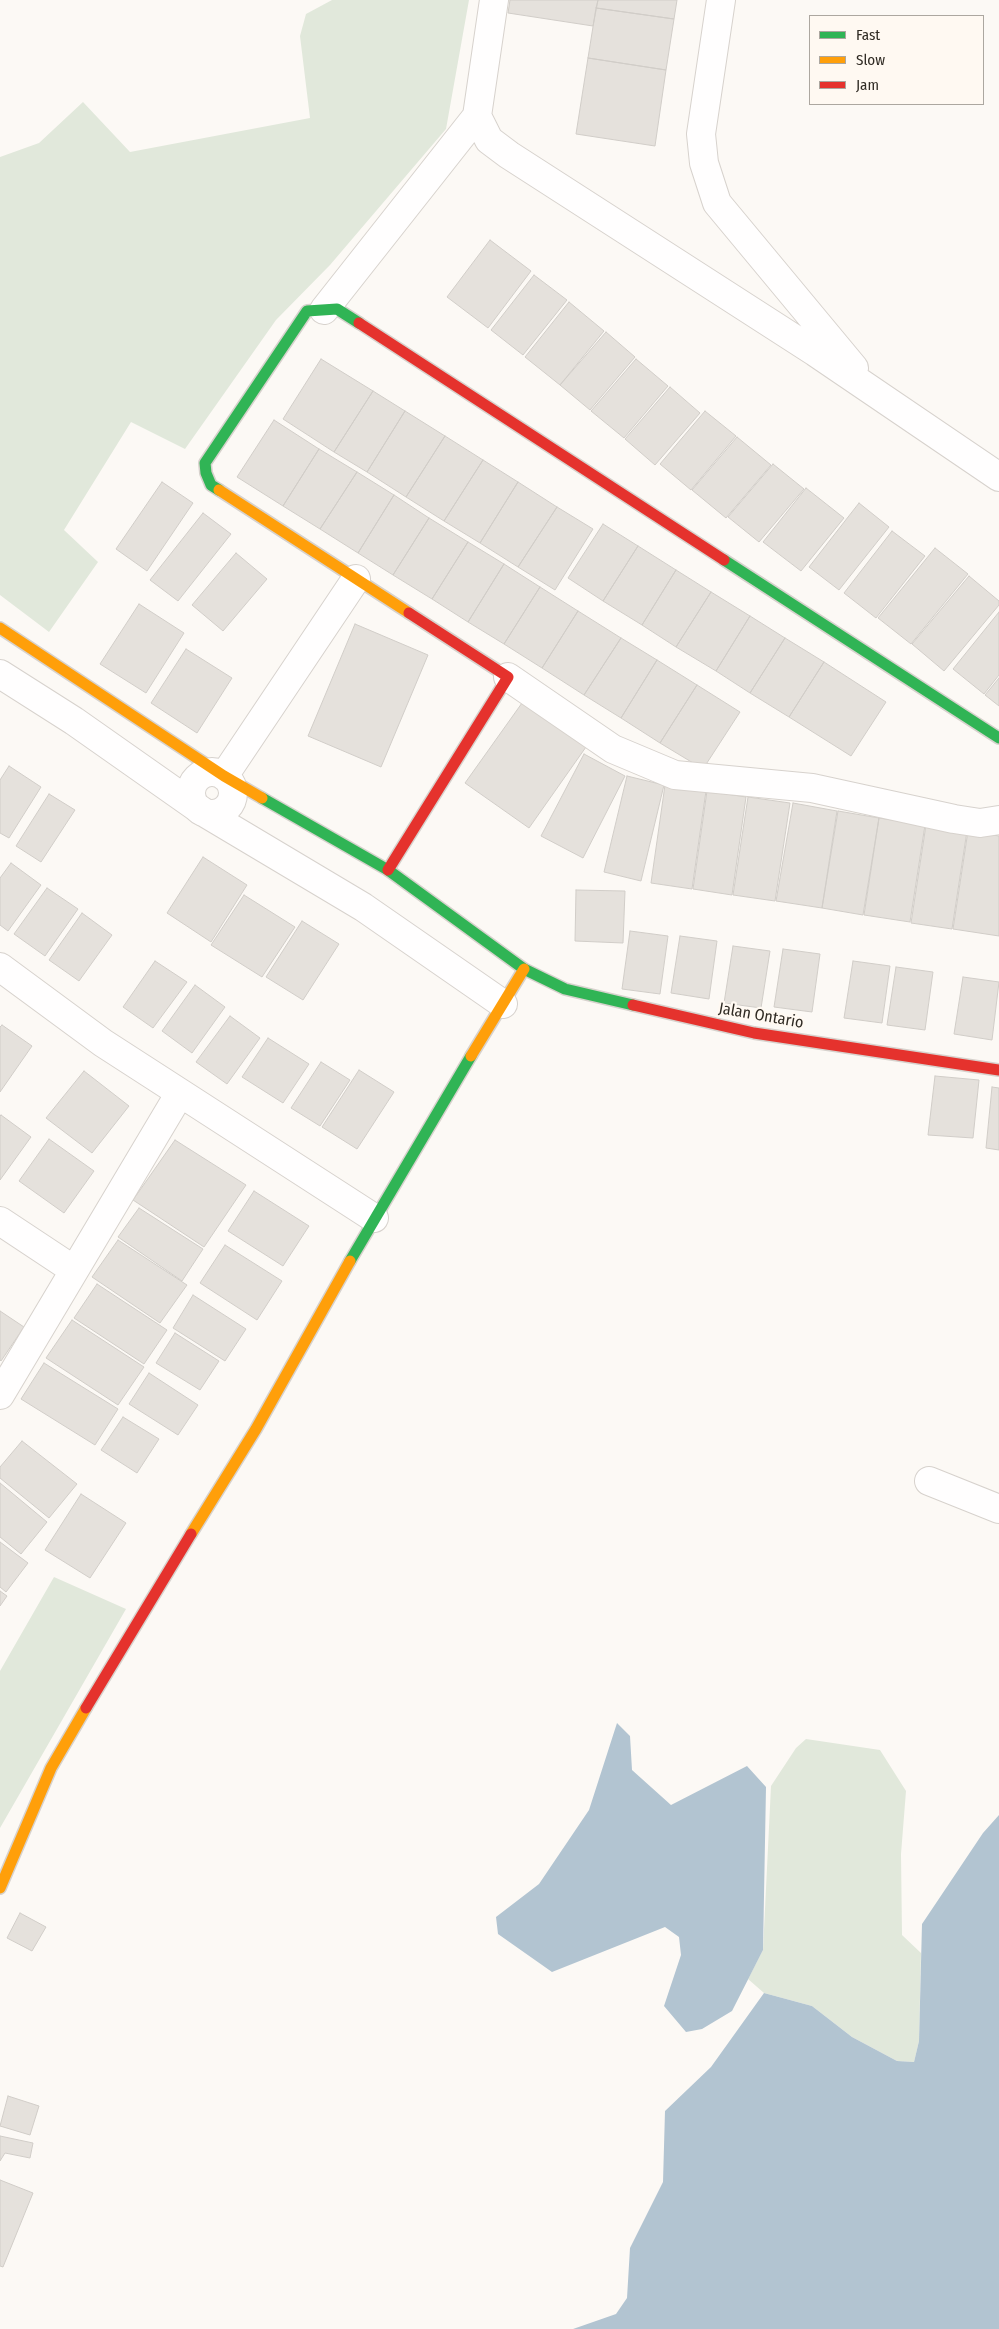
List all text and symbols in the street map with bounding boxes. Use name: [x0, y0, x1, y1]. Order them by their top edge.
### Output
legend: [809, 15, 984, 105]
text: Fast: [856, 26, 880, 44]
text: Slow: [856, 51, 885, 69]
text: Jam: [856, 76, 879, 94]
street label: Jalan Ontario: [717, 999, 805, 1033]

